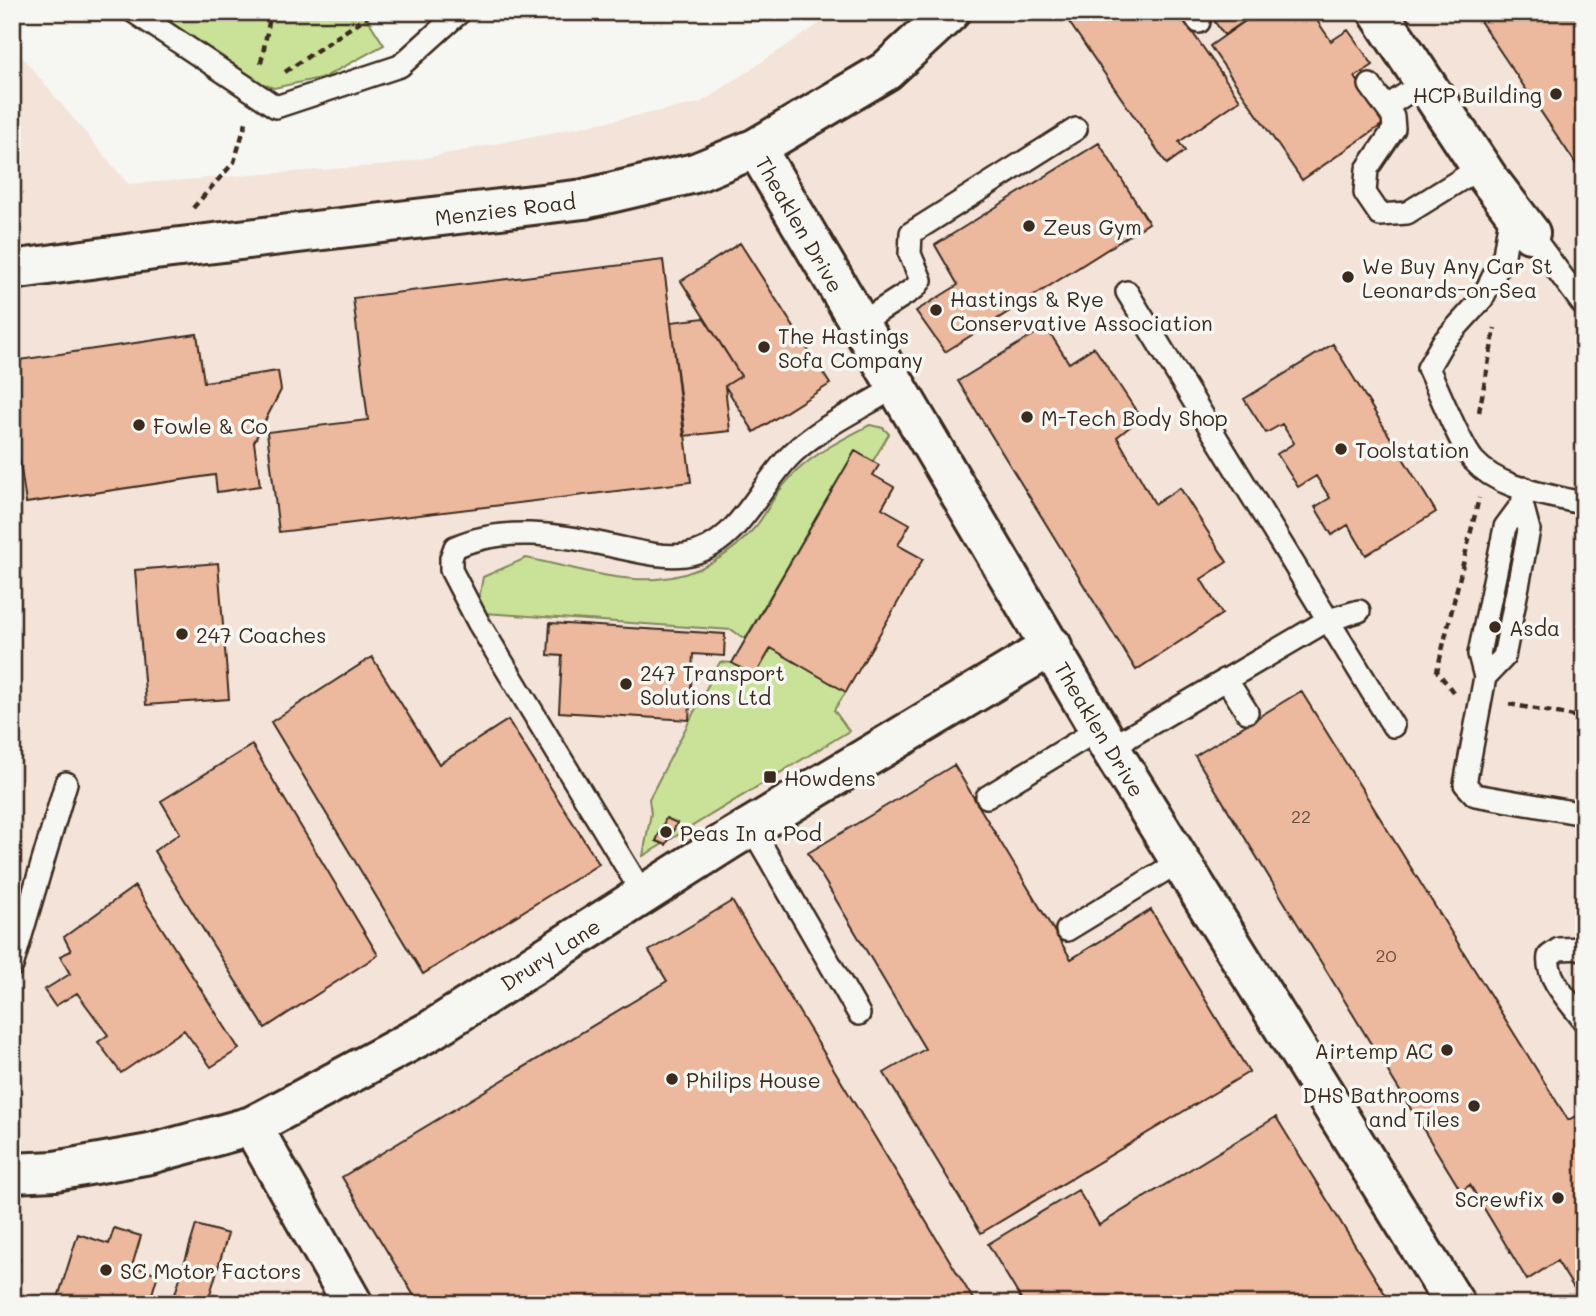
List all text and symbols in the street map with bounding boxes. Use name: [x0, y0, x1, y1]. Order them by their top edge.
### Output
place label: HCP Building: [1413, 81, 1542, 108]
marker: HCP Building: [1548, 86, 1564, 102]
street label: Theaklen Drive: [750, 151, 850, 297]
street label: Menzies Road: [433, 187, 577, 231]
place label: Zeus Gym: [1043, 213, 1142, 240]
marker: Zeus Gym: [1021, 218, 1037, 234]
place label: We Buy Any Car St Leonards-on-Sea: [1362, 252, 1553, 303]
marker: We Buy Any Car St Leonards-on-Sea: [1340, 269, 1356, 285]
place label: Hastings & Rye Conservative Association: [950, 285, 1213, 336]
marker: Hastings & Rye Conservative Association: [928, 302, 944, 318]
place label: The Hastings Sofa Company: [778, 322, 923, 373]
marker: The Hastings Sofa Company: [756, 339, 772, 355]
place label: M-Tech Body Shop: [1041, 404, 1228, 431]
marker: M-Tech Body Shop: [1019, 409, 1035, 425]
place label: Fowle & Co: [153, 412, 268, 439]
marker: Fowle & Co: [131, 417, 147, 433]
place label: Toolstation: [1355, 436, 1469, 463]
marker: Toolstation: [1333, 441, 1349, 457]
place label: Asda: [1509, 614, 1560, 641]
marker: Asda: [1487, 619, 1503, 635]
place label: 247 Coaches: [196, 621, 326, 648]
marker: 247 Coaches: [174, 626, 190, 642]
street label: Theaklen Drive: [1049, 657, 1151, 801]
place label: 247 Transport Solutions Ltd: [640, 659, 785, 710]
marker: 247 Transport Solutions Ltd: [618, 676, 634, 692]
place label: Howdens: [784, 764, 876, 791]
marker: Howdens: [762, 769, 778, 785]
house number: 22: [1291, 804, 1311, 828]
place label: Peas In a Pod: [680, 819, 822, 846]
marker: Peas In a Pod: [658, 824, 674, 840]
street label: Drury Lane: [495, 912, 605, 996]
house number: 20: [1375, 943, 1397, 967]
place label: Airtemp AC: [1315, 1037, 1433, 1064]
marker: Airtemp AC: [1439, 1042, 1455, 1058]
place label: Philips House: [686, 1066, 821, 1093]
marker: Philips House: [664, 1071, 680, 1087]
place label: DHS Bathrooms and Tiles: [1302, 1081, 1460, 1132]
marker: DHS Bathrooms and Tiles: [1466, 1098, 1482, 1114]
place label: Screwfix: [1455, 1185, 1544, 1212]
marker: Screwfix: [1550, 1190, 1566, 1206]
place label: SC Motor Factors: [120, 1257, 301, 1284]
marker: SC Motor Factors: [98, 1262, 114, 1278]

